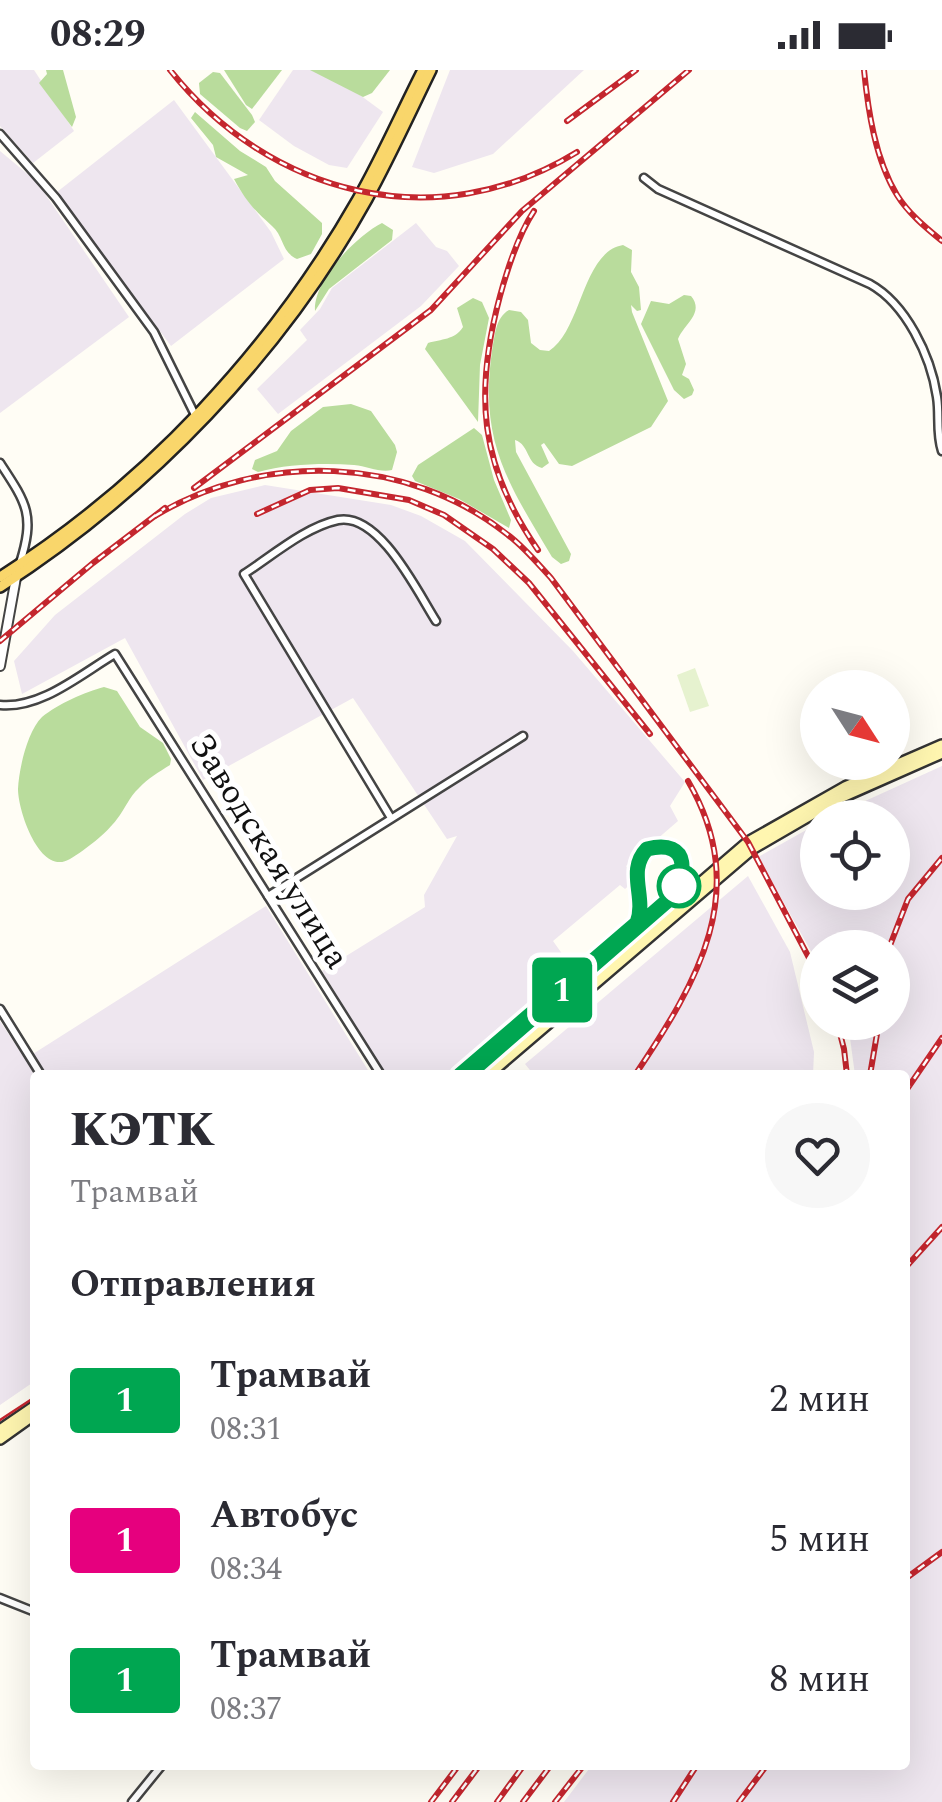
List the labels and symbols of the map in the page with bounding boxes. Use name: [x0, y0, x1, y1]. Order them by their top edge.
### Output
north arrow: [800, 670, 910, 780]
street label: Заводская улица: [175, 723, 363, 979]
unlabelled marker: [658, 865, 700, 907]
line badge: 1: [530, 958, 594, 1022]

